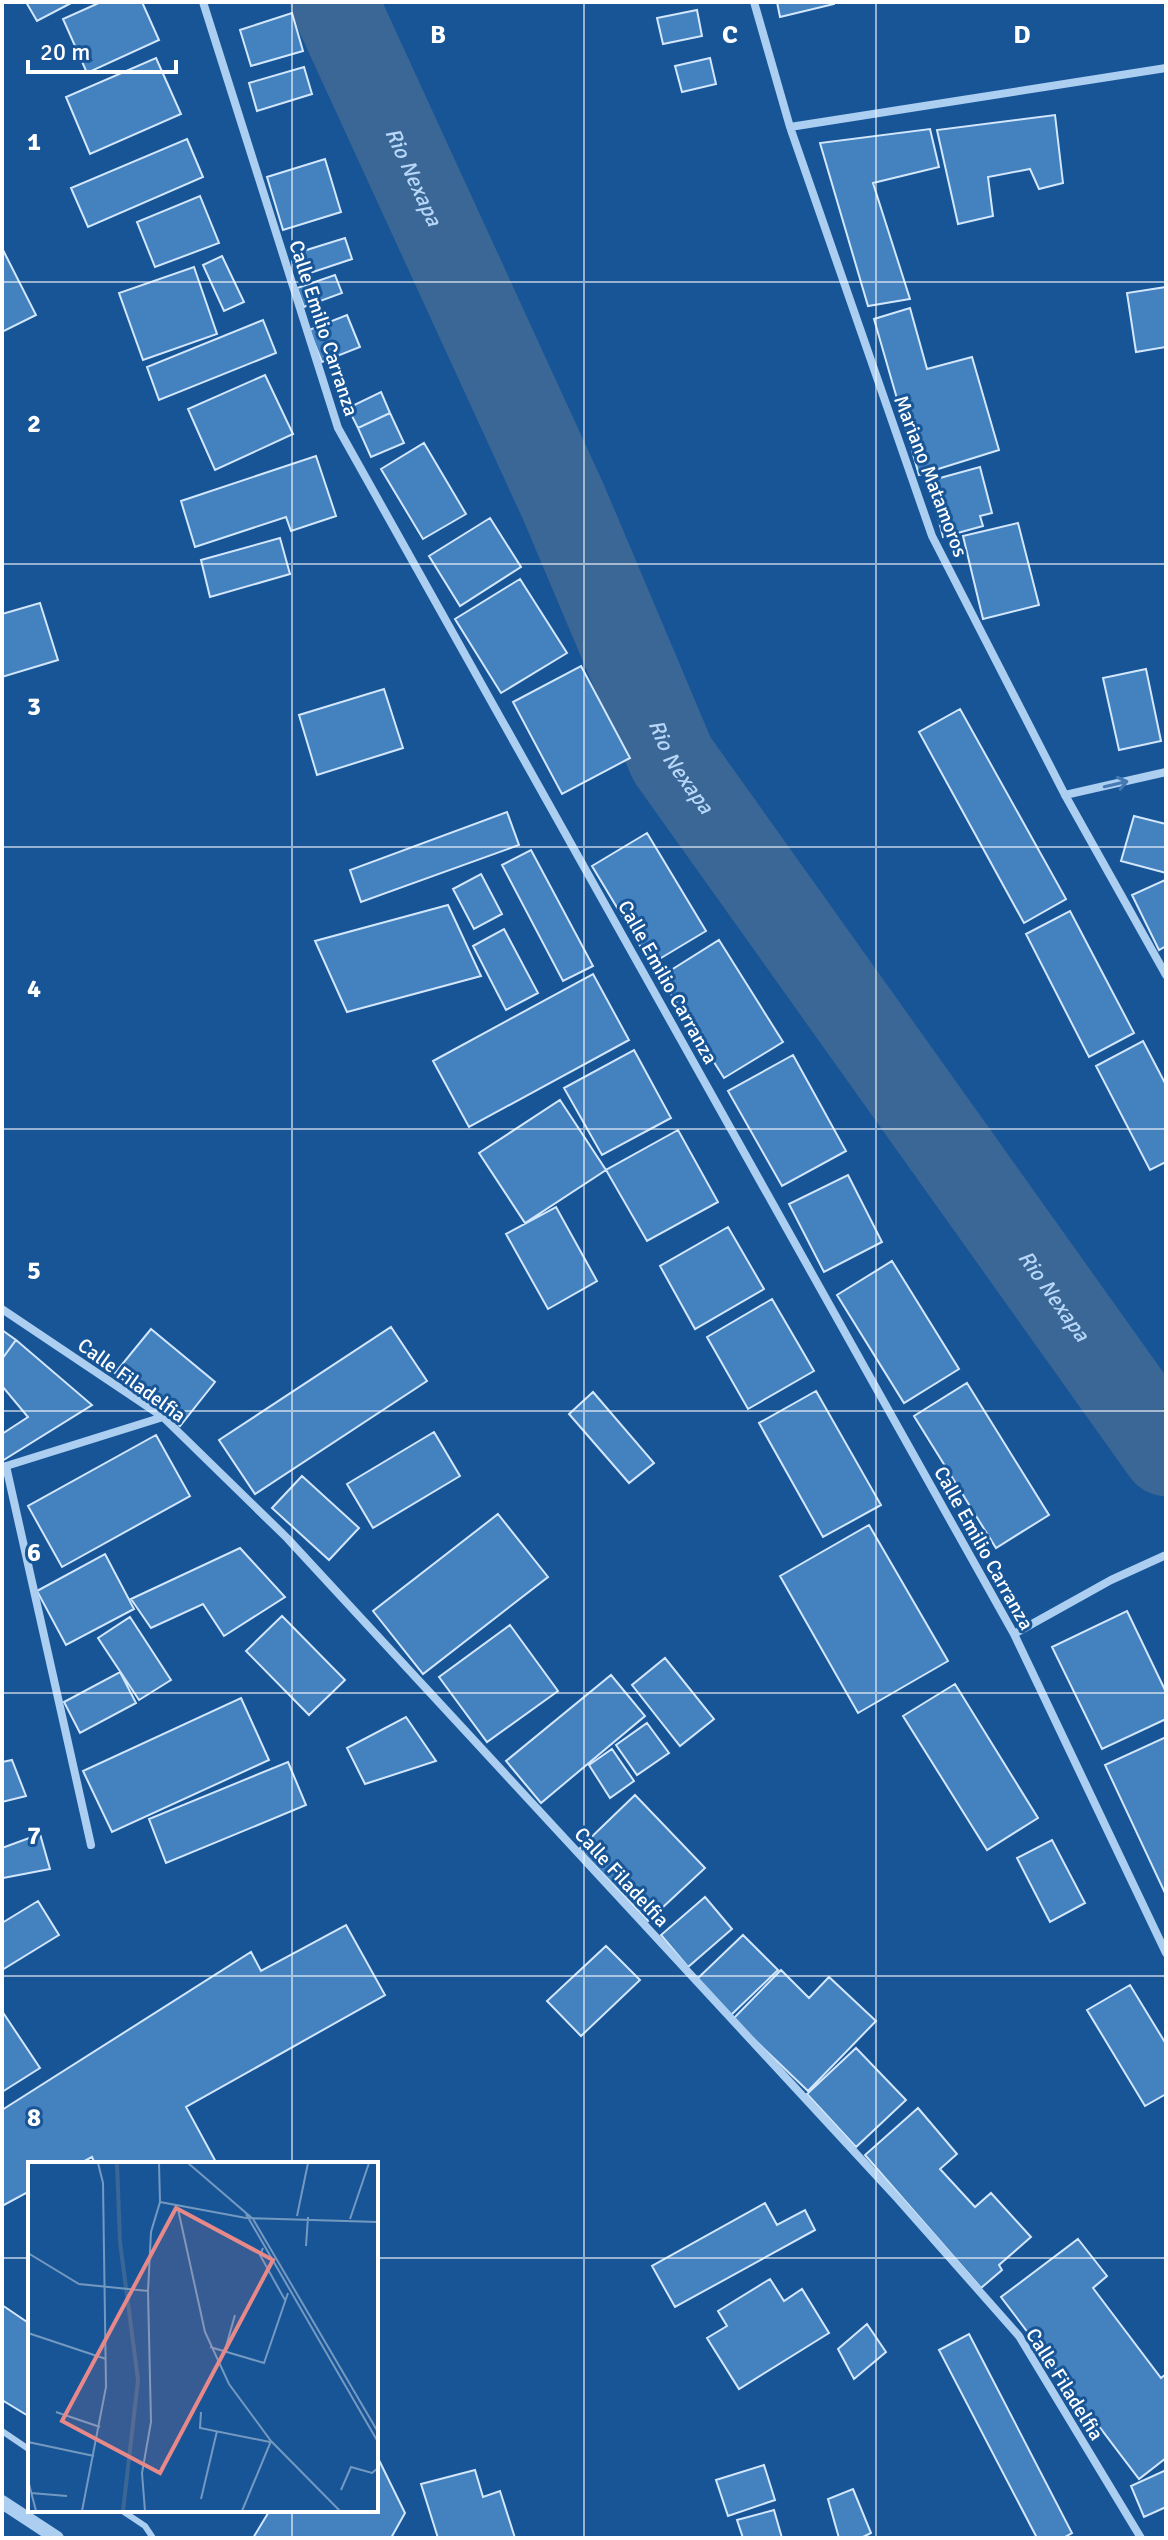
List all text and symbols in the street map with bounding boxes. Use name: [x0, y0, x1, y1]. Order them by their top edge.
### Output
text: B: [430, 19, 446, 51]
text: C: [722, 19, 738, 51]
text: D: [1013, 19, 1031, 51]
scale bar: [28, 24, 176, 74]
text: 20 m: [40, 37, 90, 67]
water label: Rio Nexapa: [379, 123, 448, 231]
text: 1: [27, 126, 41, 158]
street label: Calle Emilio Carranza: [283, 237, 364, 419]
street label: Mariano Matamoros: [888, 392, 973, 561]
text: 2: [27, 408, 41, 440]
text: 3: [27, 691, 41, 723]
water label: Rio Nexapa: [643, 715, 720, 820]
one-way arrow: [1102, 776, 1128, 791]
street label: Calle Emilio Carranza: [612, 896, 723, 1068]
text: 4: [27, 973, 41, 1005]
water label: Rio Nexapa: [1012, 1245, 1096, 1347]
text: 5: [27, 1255, 41, 1287]
street label: Calle Filadelfia: [73, 1333, 191, 1428]
street label: Calle Emilio Carranza: [928, 1462, 1039, 1634]
text: 6: [27, 1537, 41, 1569]
text: 7: [27, 1820, 41, 1852]
street label: Calle Filadelfia: [569, 1822, 674, 1933]
text: 8: [27, 2102, 41, 2134]
inset map: [28, 2162, 378, 2512]
street label: Calle Filadelfia: [1020, 2323, 1109, 2445]

